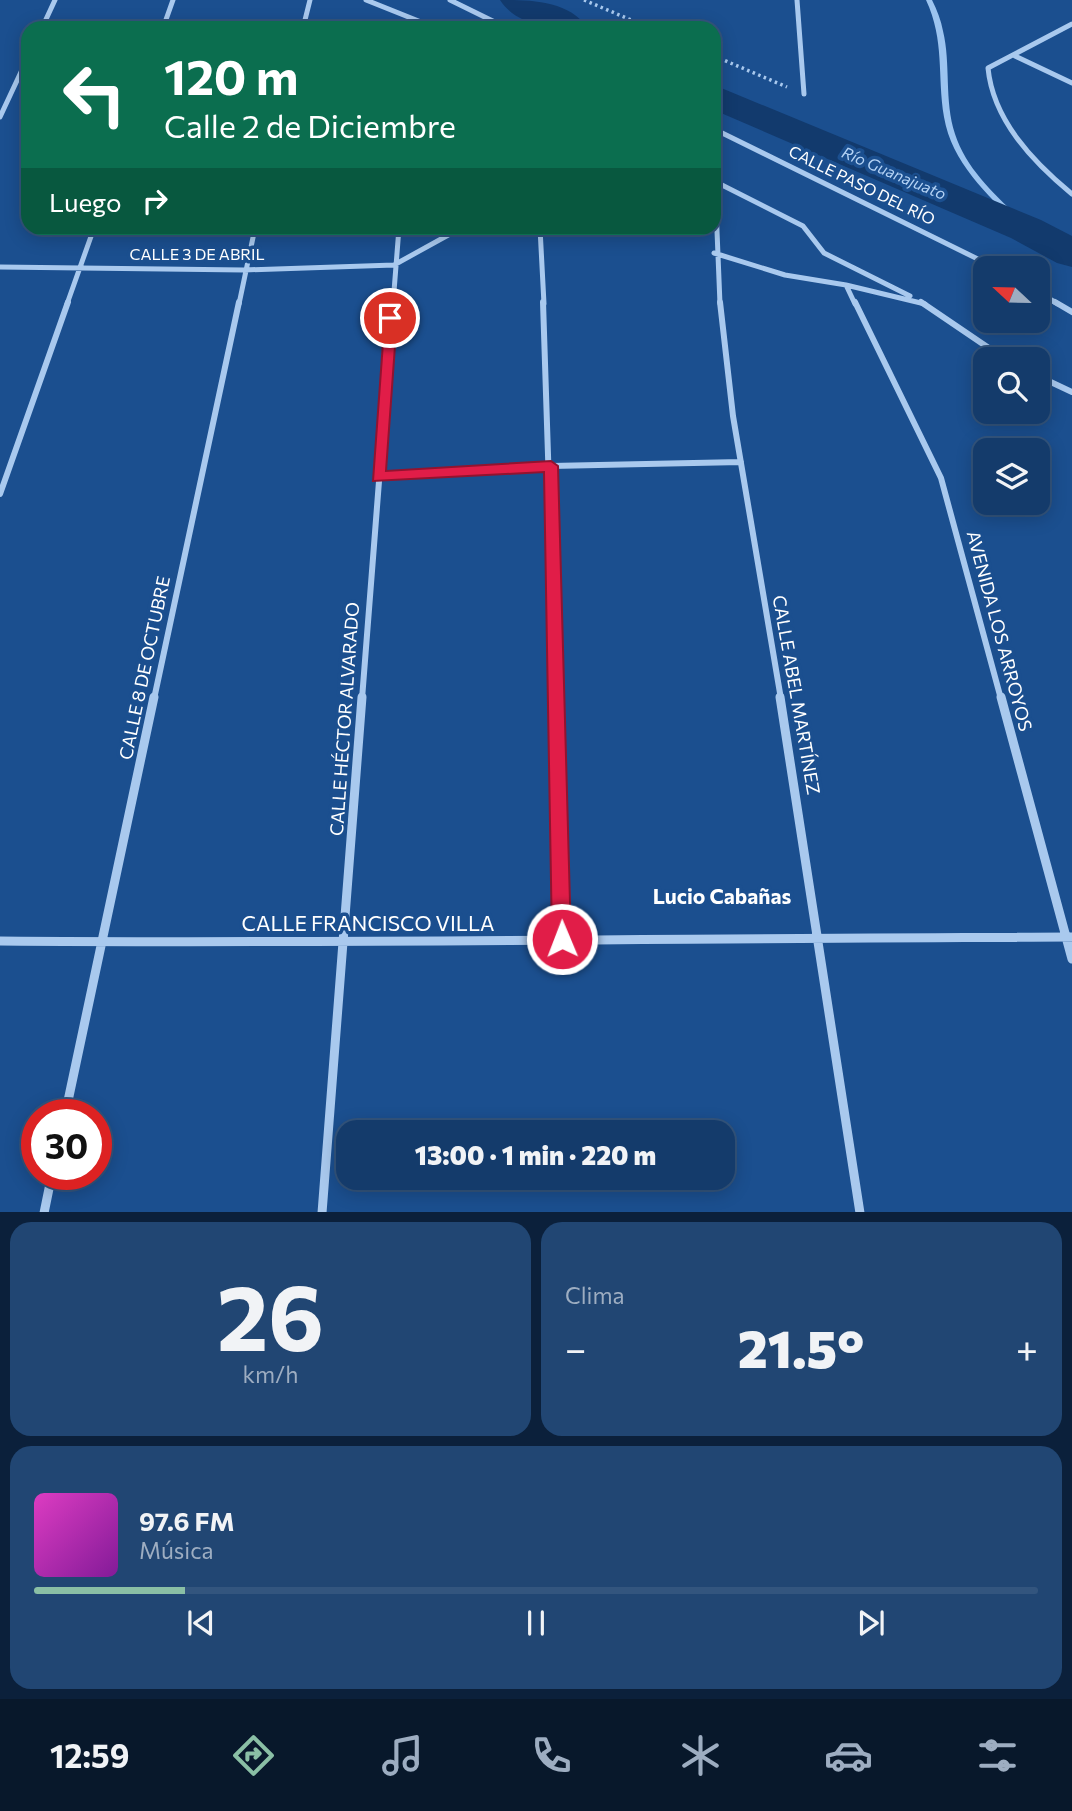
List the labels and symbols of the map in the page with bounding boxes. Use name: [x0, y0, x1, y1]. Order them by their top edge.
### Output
street label: CALLE PASO DEL RÍO: [786, 141, 938, 228]
water label: Río Guanajuato: [839, 142, 949, 203]
street label: CALLE 3 DE ABRIL: [129, 244, 265, 263]
north arrow: [973, 256, 1050, 332]
pin: [360, 288, 420, 348]
street label: AVENIDA LOS ARROYOS: [963, 528, 1037, 733]
street label: CALLE 8 DE OCTUBRE: [114, 574, 174, 762]
street label: CALLE ABEL MARTÍNEZ: [769, 593, 825, 796]
street label: CALLE HÉCTOR ALVARADO: [325, 601, 363, 837]
district label: Lucio Cabañas: [653, 883, 792, 908]
position arrow: [525, 902, 599, 976]
street label: CALLE FRANCISCO VILLA: [242, 910, 494, 935]
speed limit sign: 30: [21, 1099, 112, 1190]

